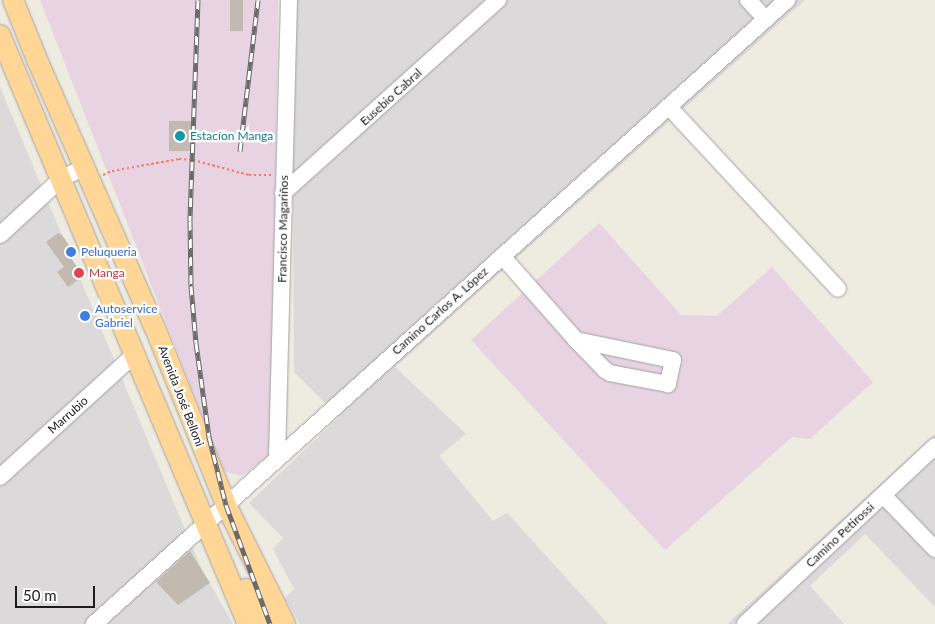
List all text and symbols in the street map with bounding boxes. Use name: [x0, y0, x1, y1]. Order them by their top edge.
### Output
street label: Eusebio Cabral: [357, 66, 425, 128]
place label: Estacíon Manga: [190, 129, 273, 143]
marker: Estacíon Manga: [174, 130, 186, 142]
street label: Francisco Magariños: [275, 175, 291, 283]
place label: Peluqueria: [81, 245, 137, 259]
marker: Peluqueria: [65, 246, 77, 258]
street label: Camino Carlos A. López: [389, 264, 491, 358]
place label: Manga: [89, 266, 125, 280]
marker: Manga: [73, 267, 85, 279]
place label: Autoservice Gabriel: [95, 302, 158, 330]
marker: Autoservice Gabriel: [79, 310, 91, 322]
street label: Avenida José Belloni: [155, 343, 207, 449]
street label: Marrubio: [45, 393, 91, 437]
street label: Camino Petirossi: [803, 500, 877, 570]
scale bar: [18, 576, 98, 608]
text: 50 m: [23, 586, 57, 604]

